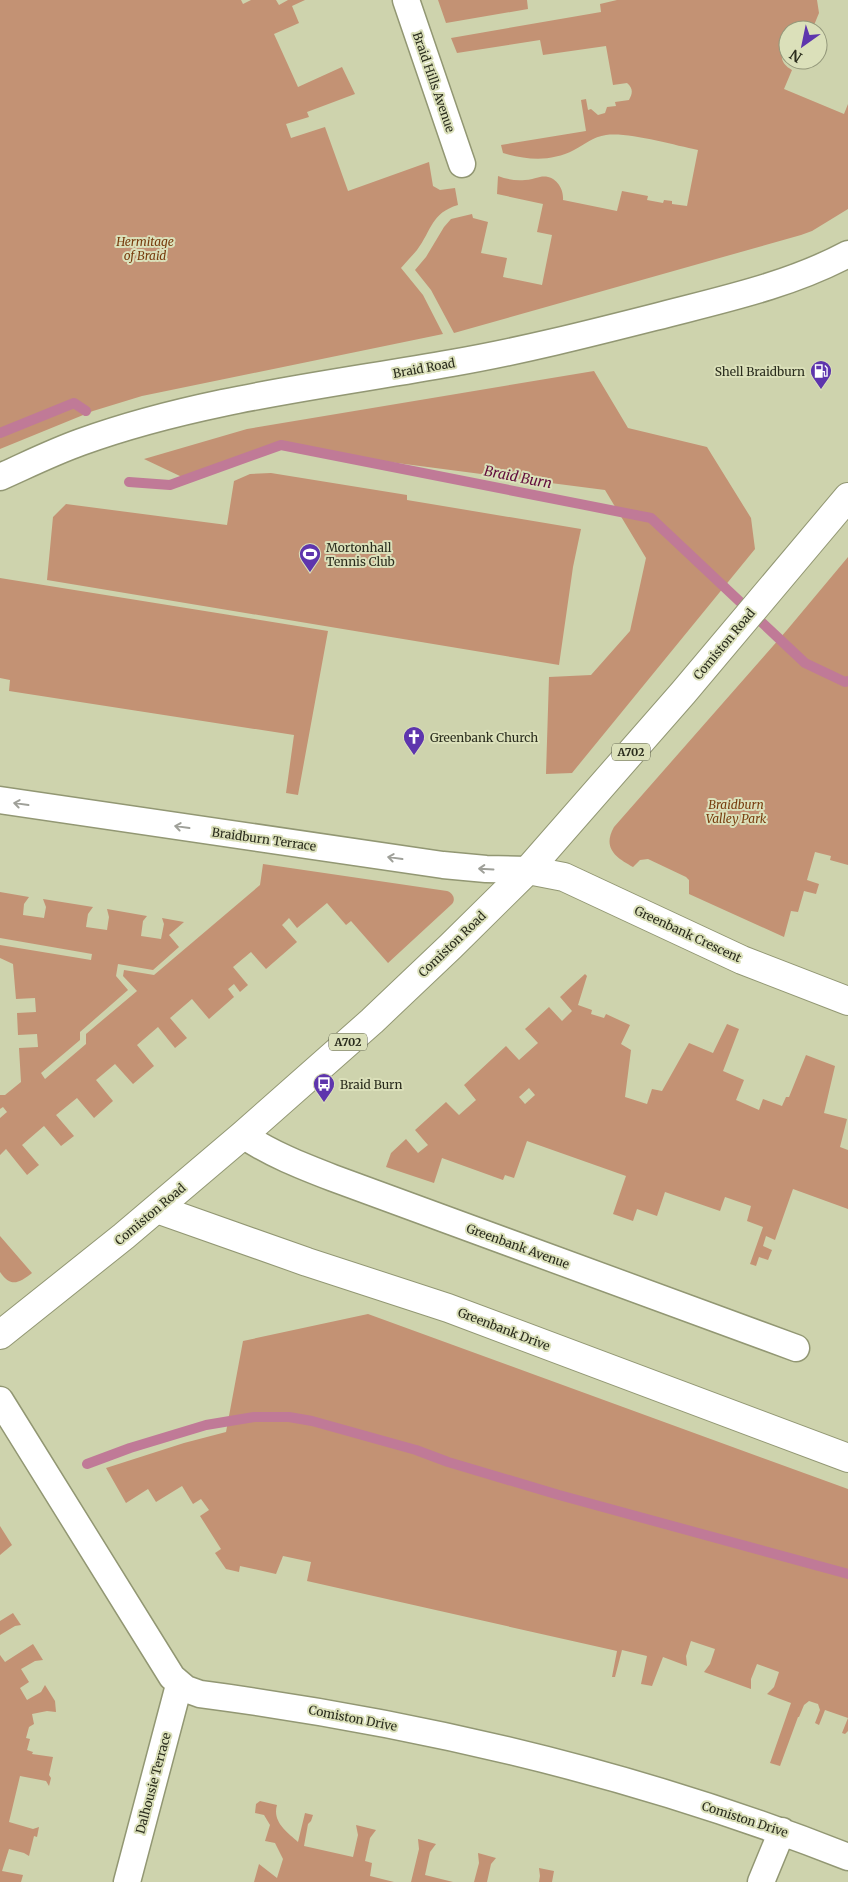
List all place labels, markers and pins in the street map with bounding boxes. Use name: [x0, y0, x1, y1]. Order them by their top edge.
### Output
fuel station icon: Shell Braidburn: [809, 359, 833, 390]
place label: Shell Braidburn: [715, 364, 805, 379]
place label: Mortonhall Tennis Club: [326, 540, 395, 569]
sports icon: Mortonhall Tennis Club: [298, 542, 322, 573]
church icon: Greenbank Church: [402, 725, 426, 756]
place label: Greenbank Church: [430, 730, 538, 745]
bus stop icon: Braid Burn: [312, 1072, 336, 1103]
place label: Braid Burn: [340, 1077, 403, 1092]

